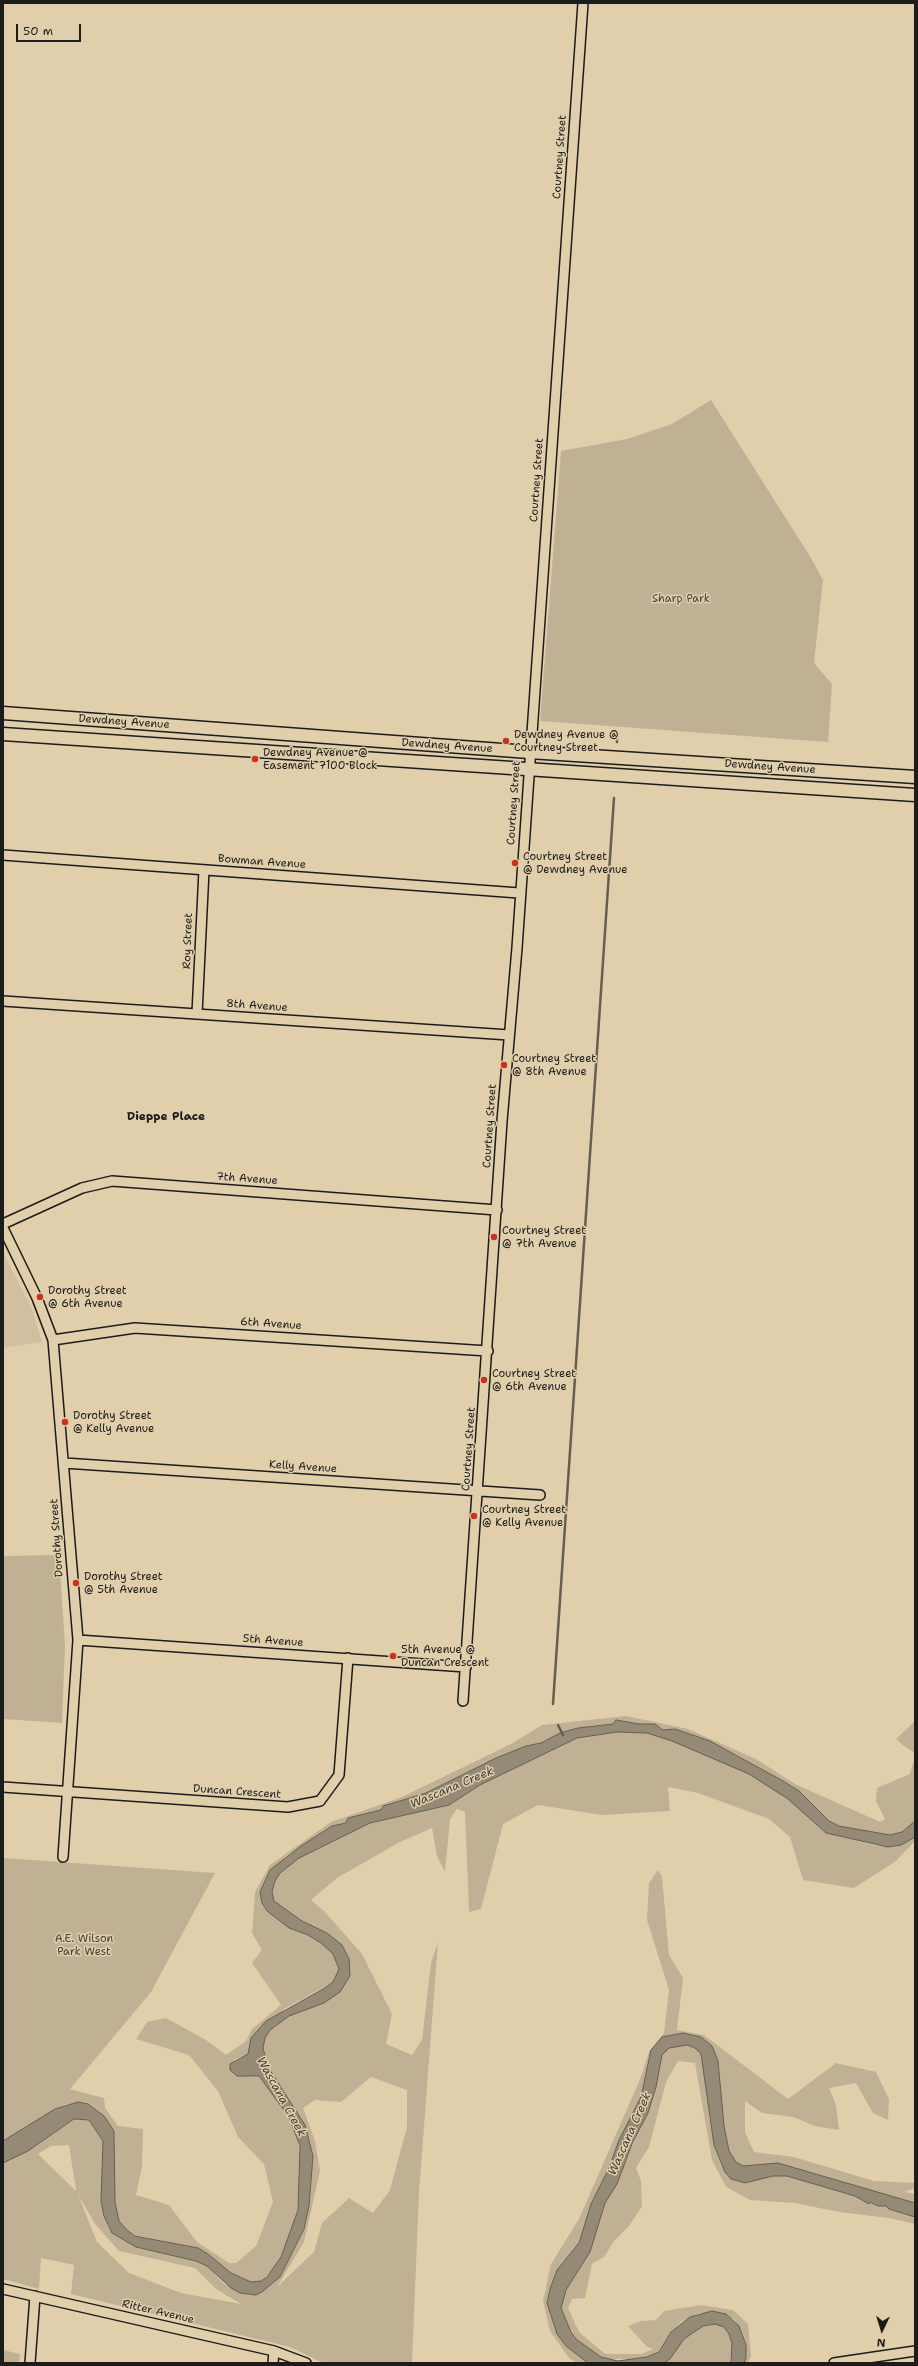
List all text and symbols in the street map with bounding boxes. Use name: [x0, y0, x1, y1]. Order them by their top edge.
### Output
scale bar: [18, 16, 83, 42]
text: 50 m: [23, 23, 53, 39]
street label: Courtney Street: [550, 115, 570, 199]
street label: Courtney Street: [527, 438, 547, 522]
park label: Sharp Park: [652, 592, 710, 606]
street label: Dewdney Avenue: [78, 712, 170, 732]
place label: Dewdney Avenue @ Courtney Street: [514, 728, 619, 754]
street label: Dewdney Avenue: [401, 736, 493, 756]
marker: Dewdney Avenue @ Courtney Street: [501, 736, 511, 746]
place label: Dewdney Avenue @ Easement 7100 Block: [263, 746, 377, 772]
marker: Dewdney Avenue @ Easement 7100 Block: [250, 754, 260, 764]
street label: Dewdney Avenue: [724, 757, 816, 777]
street label: Courtney Street: [504, 761, 524, 845]
place label: Courtney Street @ Dewdney Avenue: [523, 850, 628, 876]
street label: Bowman Avenue: [218, 852, 306, 872]
marker: Courtney Street @ Dewdney Avenue: [510, 858, 520, 868]
street label: Roy Street: [180, 913, 196, 969]
street label: 8th Avenue: [226, 997, 288, 1015]
place label: Courtney Street @ 8th Avenue: [512, 1052, 596, 1078]
marker: Courtney Street @ 8th Avenue: [499, 1060, 509, 1070]
street label: Courtney Street: [480, 1084, 500, 1168]
district label: Dieppe Place: [127, 1110, 205, 1124]
street label: 7th Avenue: [216, 1170, 278, 1188]
place label: Courtney Street @ 7th Avenue: [502, 1224, 586, 1250]
marker: Courtney Street @ 7th Avenue: [489, 1232, 499, 1242]
place label: Dorothy Street @ 6th Avenue: [48, 1284, 127, 1310]
marker: Dorothy Street @ 6th Avenue: [35, 1292, 45, 1302]
street label: 6th Avenue: [240, 1315, 302, 1333]
place label: Courtney Street @ 6th Avenue: [492, 1367, 576, 1393]
marker: Courtney Street @ 6th Avenue: [479, 1375, 489, 1385]
street label: Courtney Street: [459, 1407, 479, 1491]
place label: Dorothy Street @ Kelly Avenue: [73, 1409, 154, 1435]
marker: Dorothy Street @ Kelly Avenue: [60, 1417, 70, 1427]
street label: Kelly Avenue: [269, 1458, 337, 1476]
street label: Dorothy Street: [48, 1498, 66, 1578]
place label: Courtney Street @ Kelly Avenue: [482, 1503, 566, 1529]
marker: Courtney Street @ Kelly Avenue: [469, 1511, 479, 1521]
place label: Dorothy Street @ 5th Avenue: [84, 1570, 163, 1596]
marker: Dorothy Street @ 5th Avenue: [71, 1578, 81, 1588]
street label: 5th Avenue: [242, 1632, 304, 1650]
place label: 5th Avenue @ Duncan Crescent: [401, 1643, 489, 1669]
marker: 5th Avenue @ Duncan Crescent: [388, 1651, 398, 1661]
water label: Wascana Creek: [408, 1764, 496, 1812]
street label: Duncan Crescent: [193, 1782, 281, 1802]
park label: A.E. Wilson Park West: [55, 1932, 113, 1958]
water label: Wascana Creek: [253, 2055, 309, 2139]
water label: Wascana Creek: [605, 2090, 655, 2178]
street label: Ritter Avenue: [121, 2297, 195, 2327]
north arrow: [862, 2310, 902, 2350]
text: N: [876, 2335, 886, 2350]

